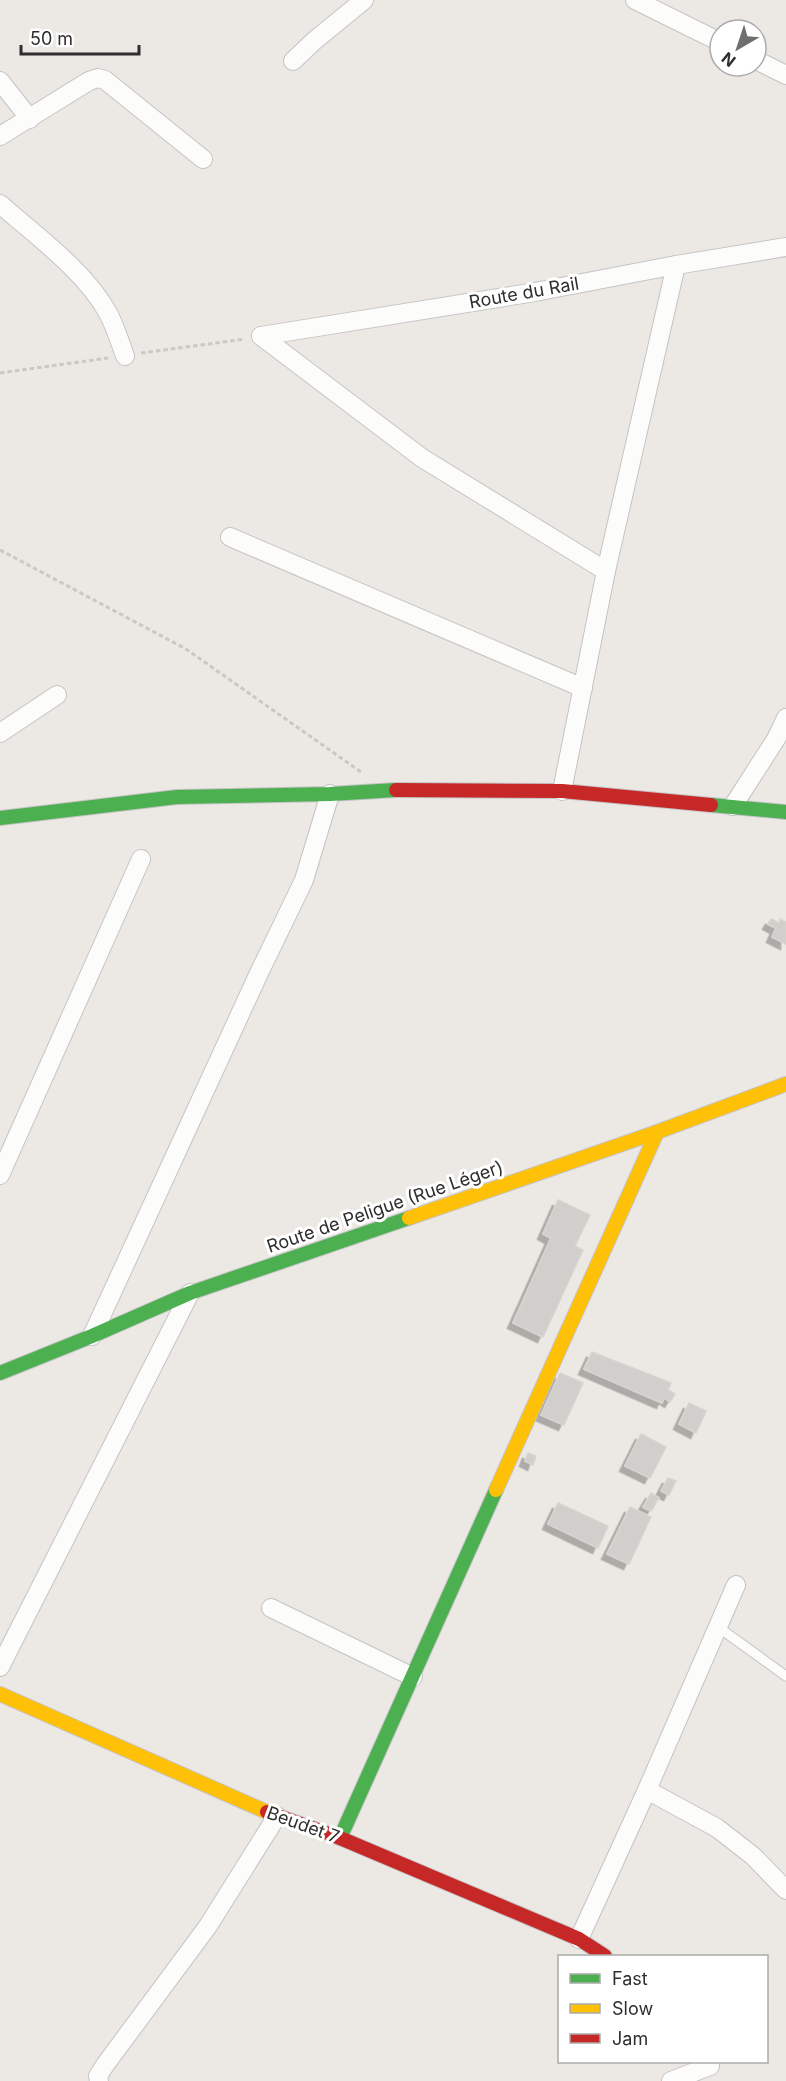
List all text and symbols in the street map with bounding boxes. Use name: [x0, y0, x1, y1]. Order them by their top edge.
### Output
scale bar: [21, 18, 140, 56]
north arrow: [708, 18, 768, 78]
text: 50 m: [30, 28, 73, 49]
text: N: [718, 48, 740, 71]
street label: Route du Rail: [467, 273, 580, 312]
street label: Route de Peligue (Rue Léger): [264, 1156, 506, 1257]
street label: Beudet 7: [264, 1802, 342, 1847]
legend: [558, 1955, 768, 2063]
text: Fast: [612, 1968, 648, 1989]
text: Slow: [612, 1998, 653, 2019]
text: Jam: [612, 2028, 648, 2049]

